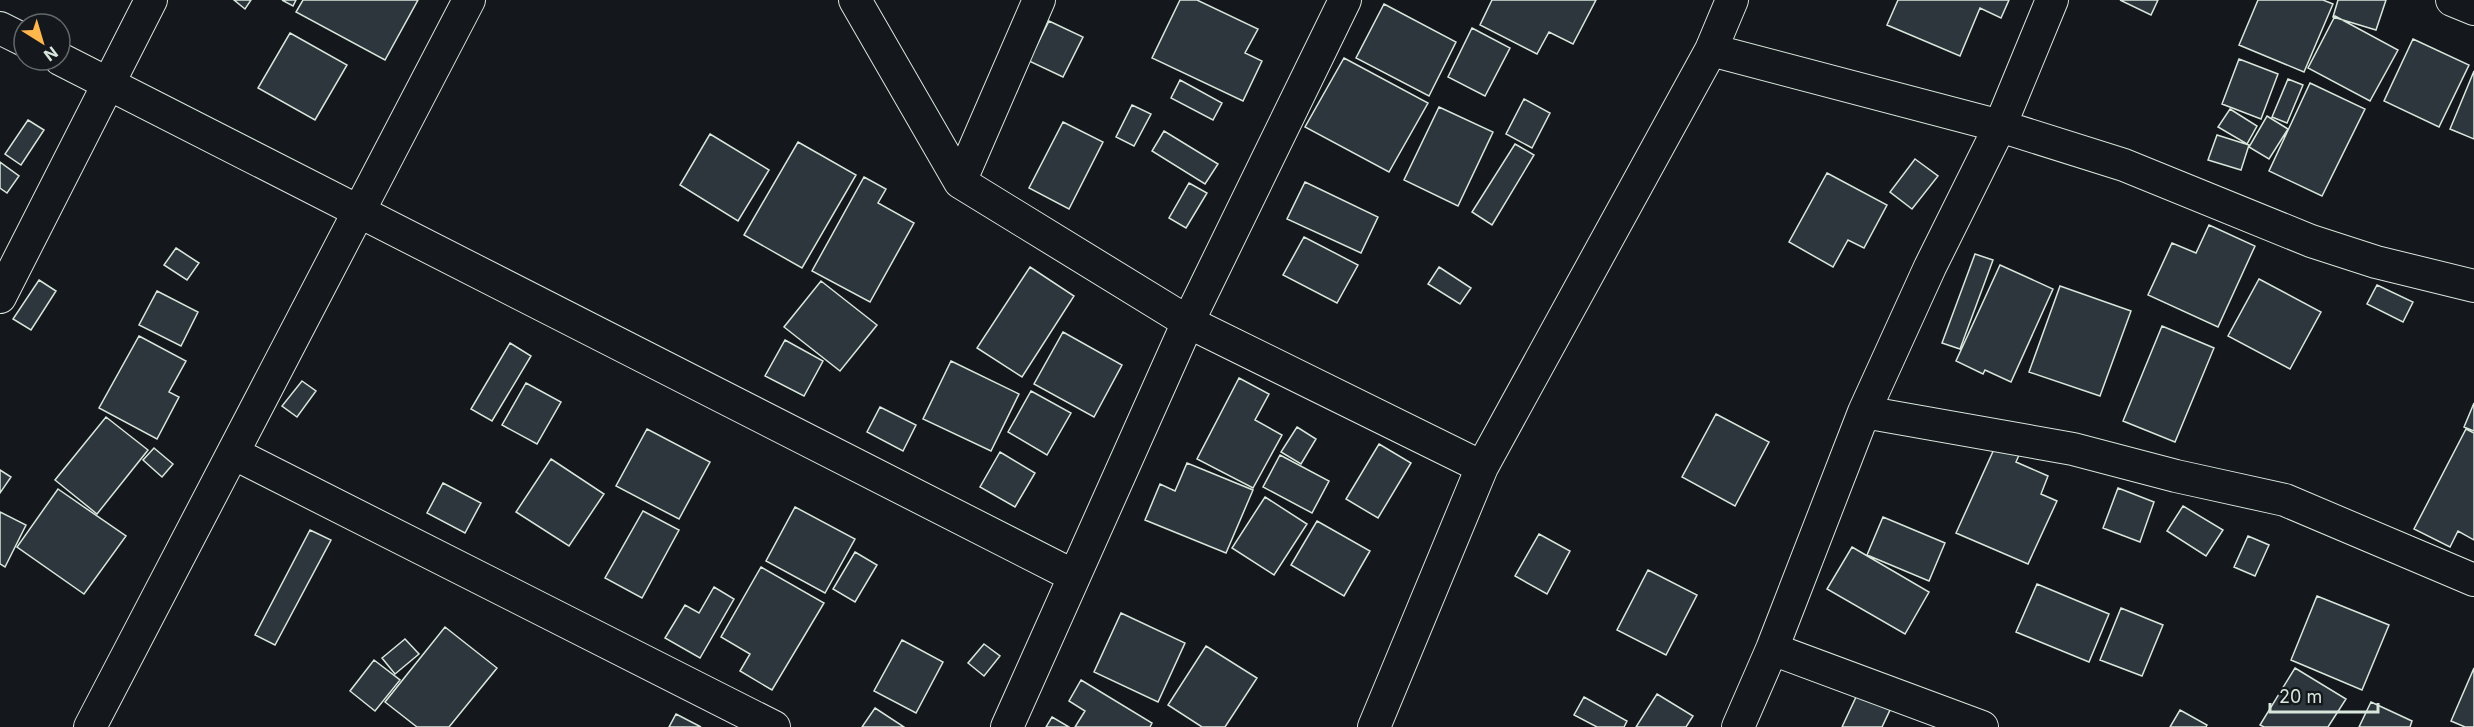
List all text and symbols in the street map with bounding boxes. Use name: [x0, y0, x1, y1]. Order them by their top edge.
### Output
north arrow: [12, 12, 72, 72]
text: N: [40, 42, 62, 66]
scale bar: [2270, 676, 2378, 714]
text: 20 m: [2279, 686, 2322, 707]

